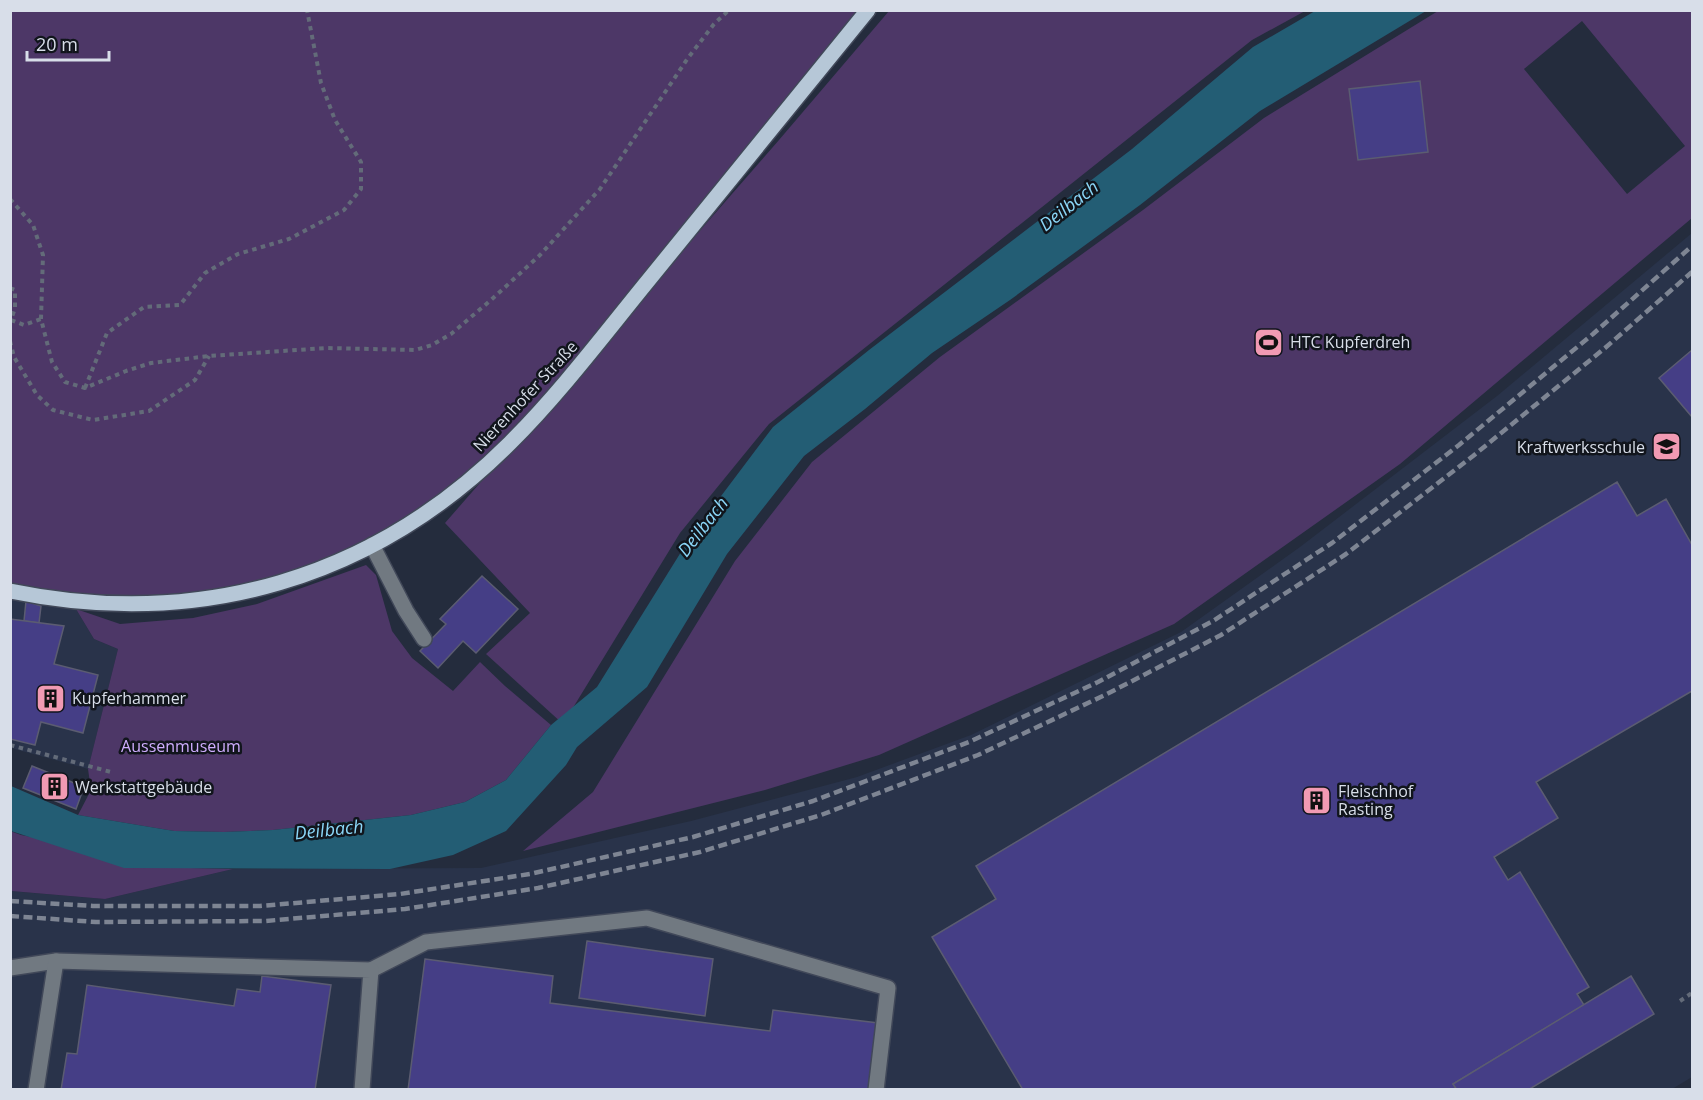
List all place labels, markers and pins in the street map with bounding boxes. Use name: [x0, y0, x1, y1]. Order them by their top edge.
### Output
sports icon: HTC Kupferdreh: [1253, 326, 1285, 358]
place label: HTC Kupferdreh: [1290, 331, 1410, 353]
school or university icon: Kraftwerksschule: [1650, 431, 1682, 463]
place label: Kraftwerksschule: [1517, 436, 1645, 458]
building icon: Kupferhammer: [35, 682, 67, 714]
place label: Kupferhammer: [72, 687, 187, 709]
building icon: Werkstattgebäude: [38, 771, 70, 803]
place label: Werkstattgebäude: [75, 776, 212, 798]
place label: Fleischhof Rasting: [1338, 780, 1415, 820]
building icon: Fleischhof Rasting: [1301, 784, 1333, 816]

